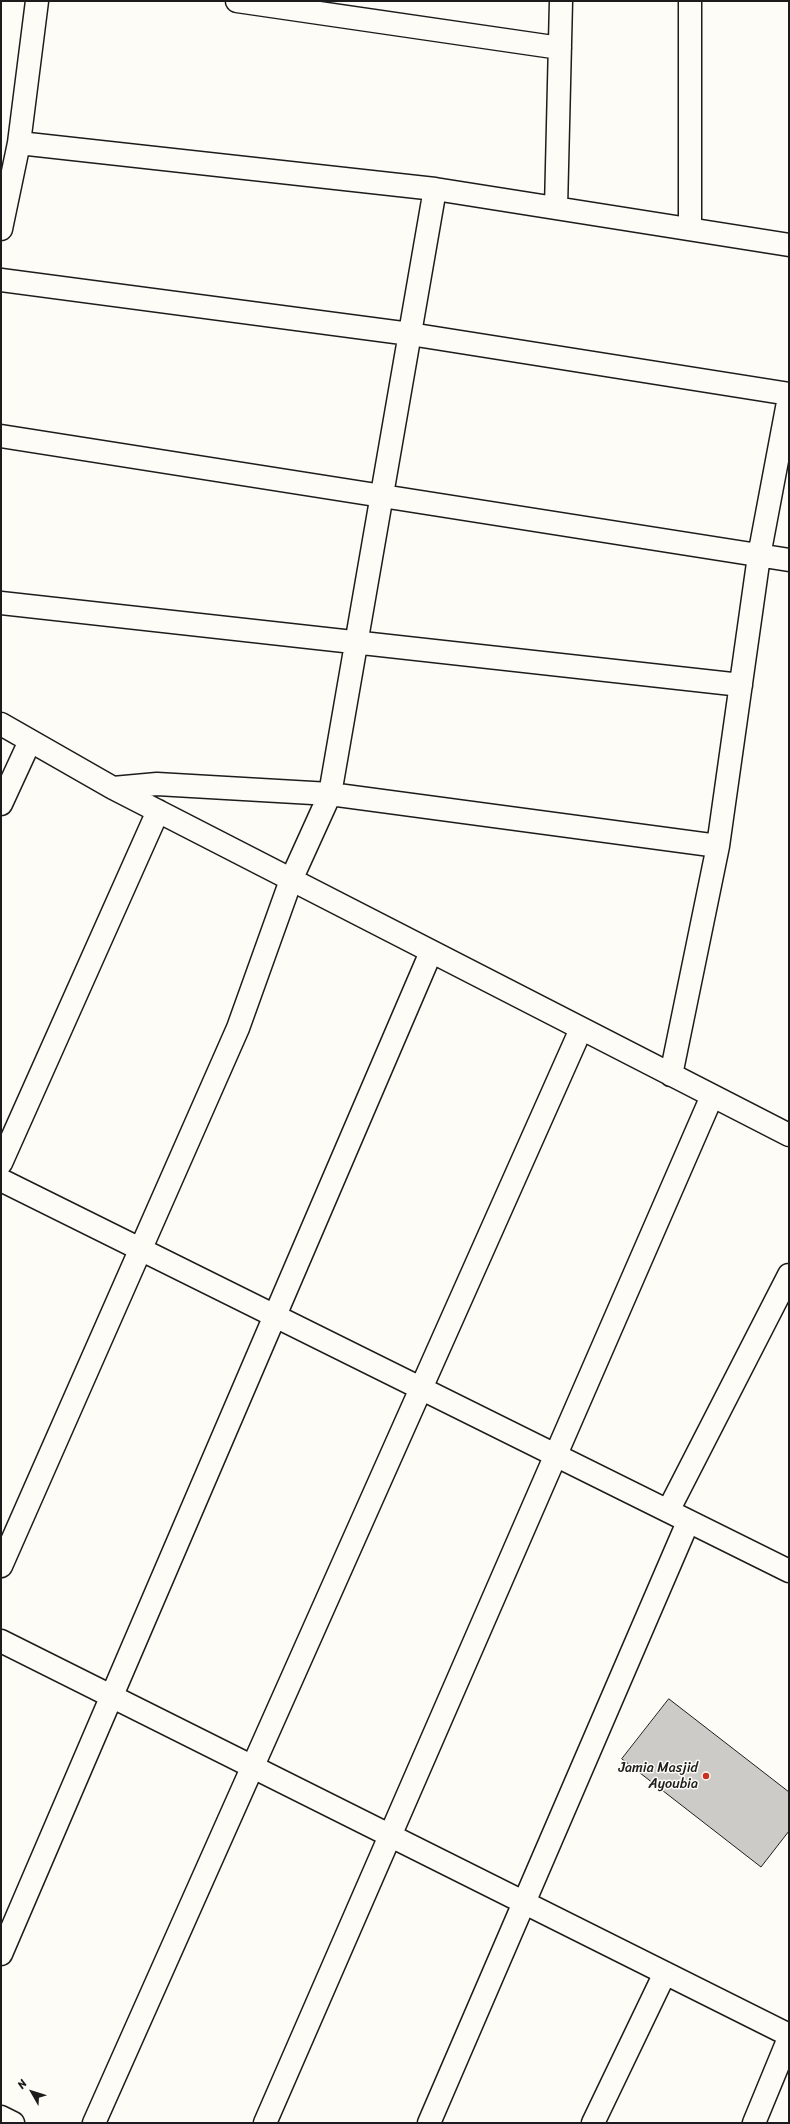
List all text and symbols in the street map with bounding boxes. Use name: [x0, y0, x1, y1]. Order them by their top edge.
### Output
place label: Jamia Masjid Ayoubia: [618, 1760, 698, 1792]
marker: Jamia Masjid Ayoubia: [701, 1771, 711, 1781]
north arrow: [12, 2072, 52, 2112]
text: N: [13, 2075, 32, 2093]

